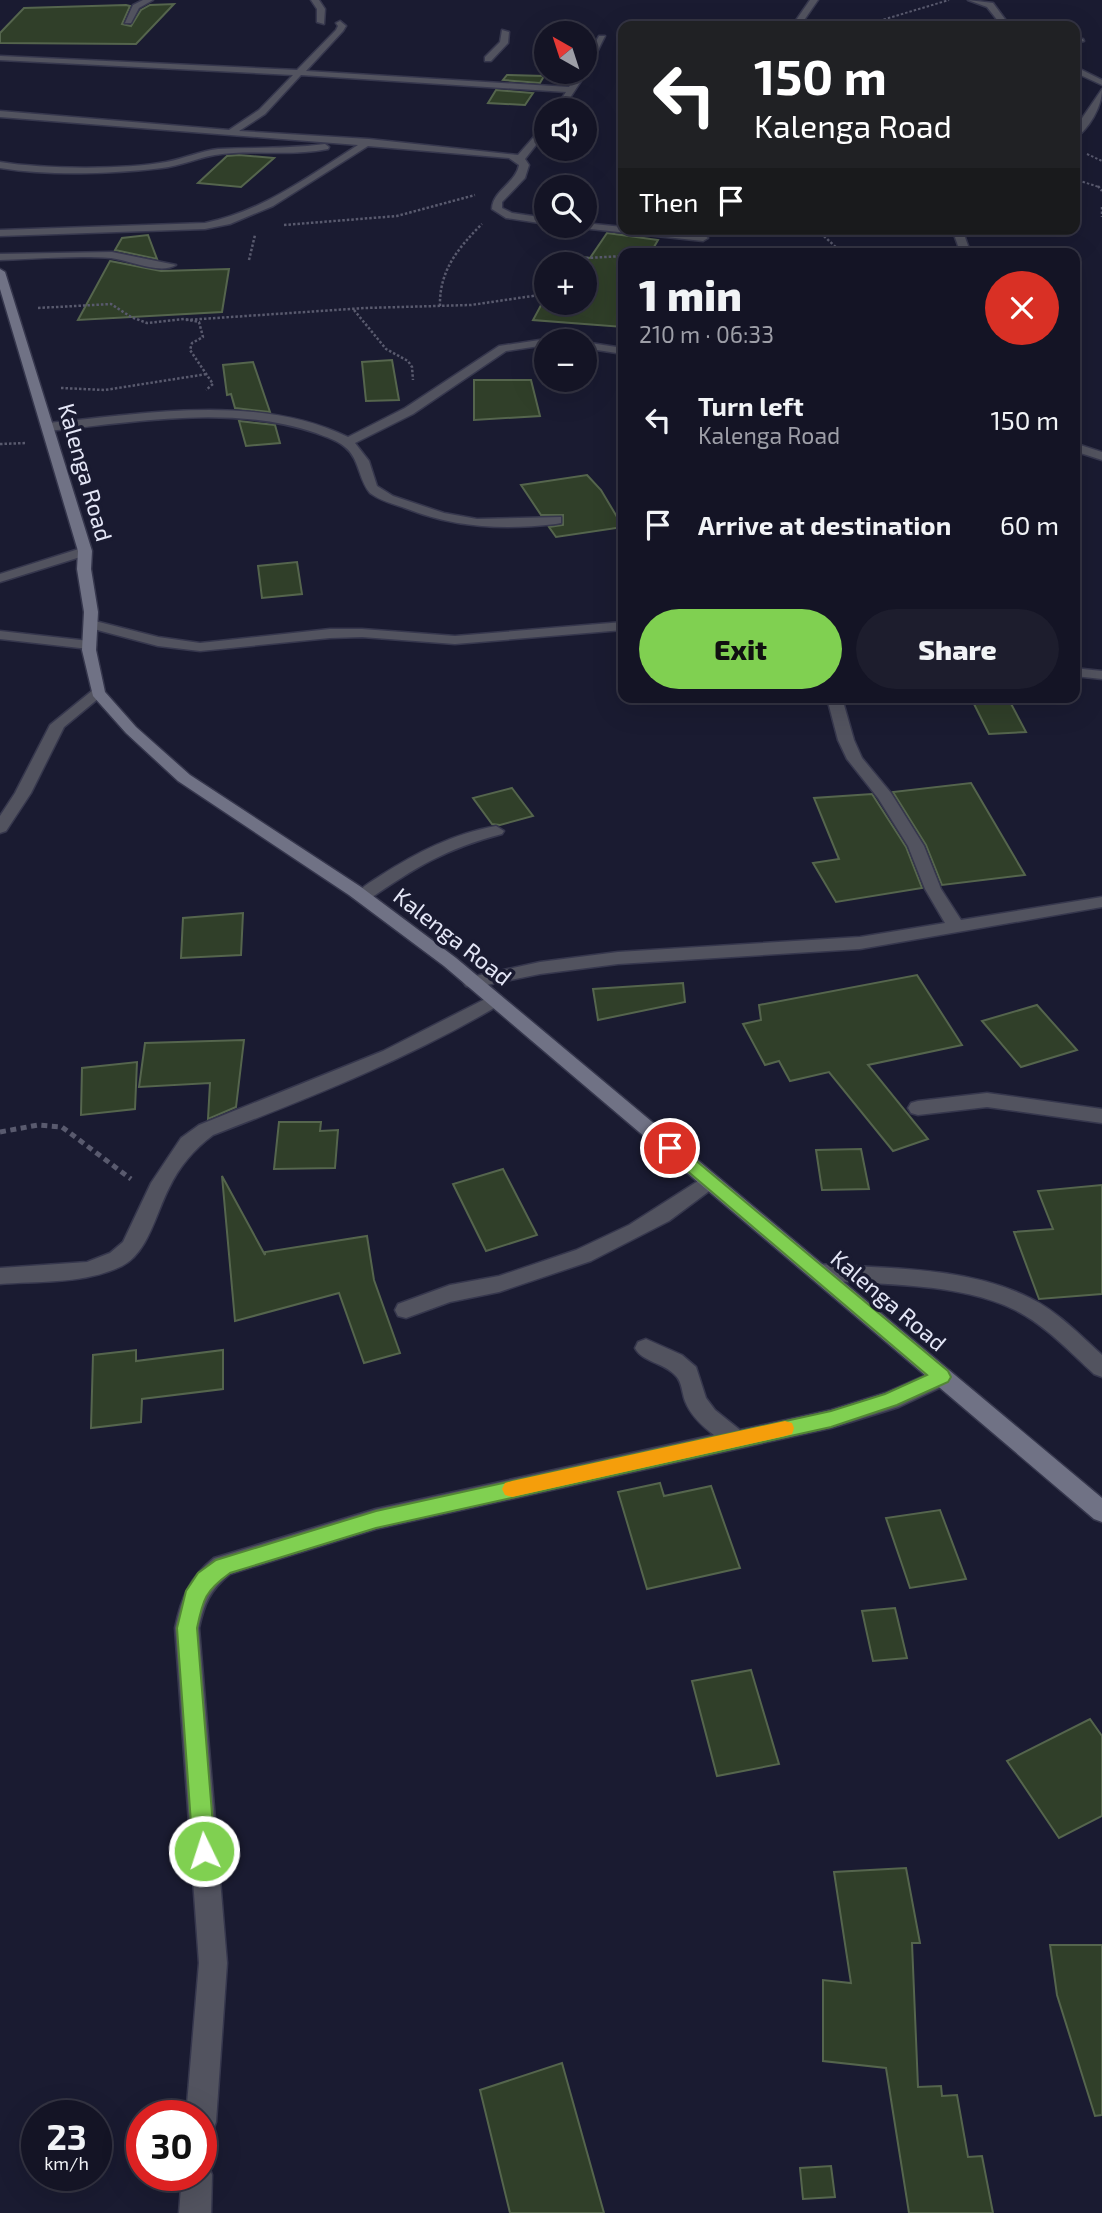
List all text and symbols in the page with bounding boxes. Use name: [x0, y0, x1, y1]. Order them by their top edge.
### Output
north arrow: [534, 21, 597, 84]
map controls: [534, 21, 597, 392]
text: 150 m: [754, 46, 887, 105]
icon: left: [639, 49, 730, 140]
button: sound: [534, 98, 597, 161]
text: Kalenga Road: [754, 106, 952, 144]
button: search: [534, 175, 597, 238]
icon: arrive: [712, 182, 750, 220]
text: Then: [639, 186, 698, 217]
button: +: [534, 252, 597, 315]
text: 1 min: [639, 269, 742, 319]
button: close: [985, 271, 1059, 345]
text: 210 m · 06:33: [639, 320, 774, 348]
button: −: [534, 329, 597, 392]
text: Turn left: [698, 390, 804, 421]
street label: Kalenga Road: [53, 400, 119, 544]
icon: left: [639, 401, 677, 439]
text: 150 m: [990, 404, 1059, 435]
text: Kalenga Road: [698, 421, 840, 449]
icon: arrive: [639, 506, 677, 544]
text: Arrive at destination: [698, 509, 951, 540]
text: 60 m: [1000, 509, 1059, 540]
button: Exit: [639, 609, 842, 689]
button: Share: [856, 609, 1059, 689]
street label: Kalenga Road: [388, 881, 518, 991]
pin: [640, 1118, 700, 1178]
icon: arrive: [651, 1129, 689, 1167]
street label: Kalenga Road: [826, 1244, 952, 1356]
position arrow: [167, 1814, 241, 1888]
speed limit sign: 30: [126, 2100, 217, 2191]
text: 23: [46, 2115, 87, 2157]
text: km/h: [44, 2152, 89, 2174]

